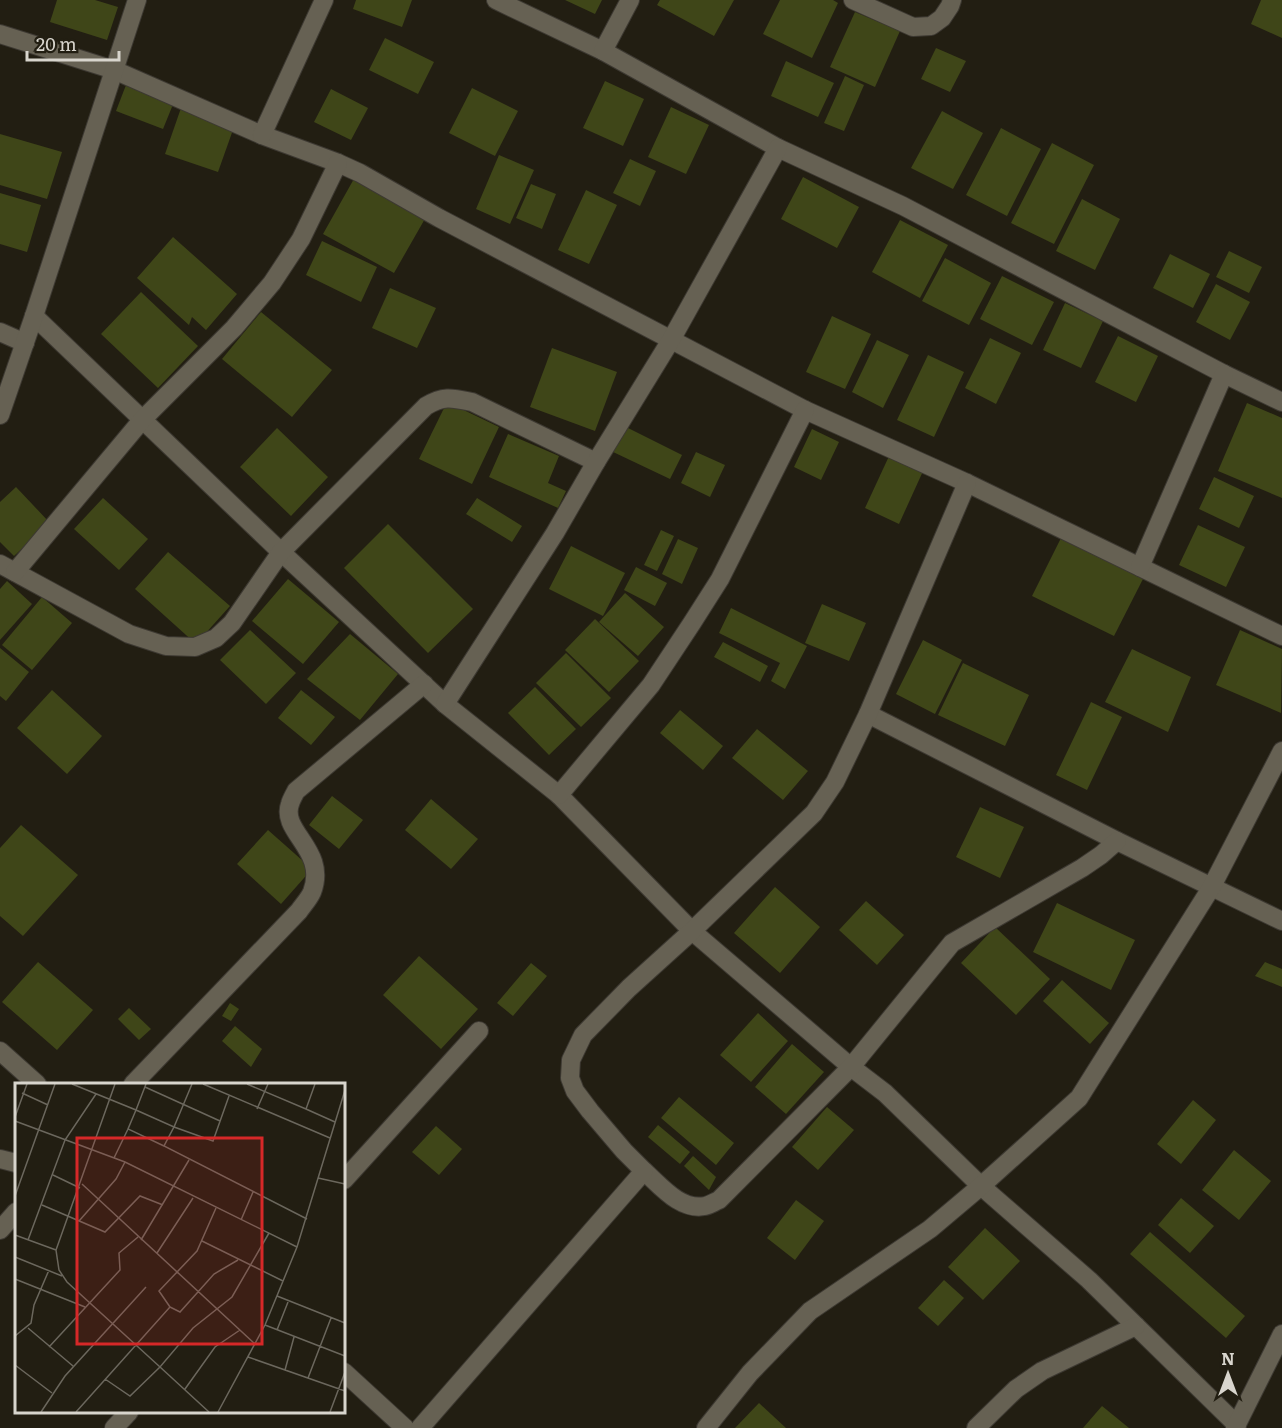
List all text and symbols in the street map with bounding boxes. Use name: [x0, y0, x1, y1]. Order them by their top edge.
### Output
scale bar: [27, 24, 118, 62]
text: 20 m: [36, 30, 77, 57]
inset map: [15, 1083, 345, 1413]
north arrow: [1198, 1344, 1258, 1404]
text: N: [1221, 1346, 1235, 1370]

